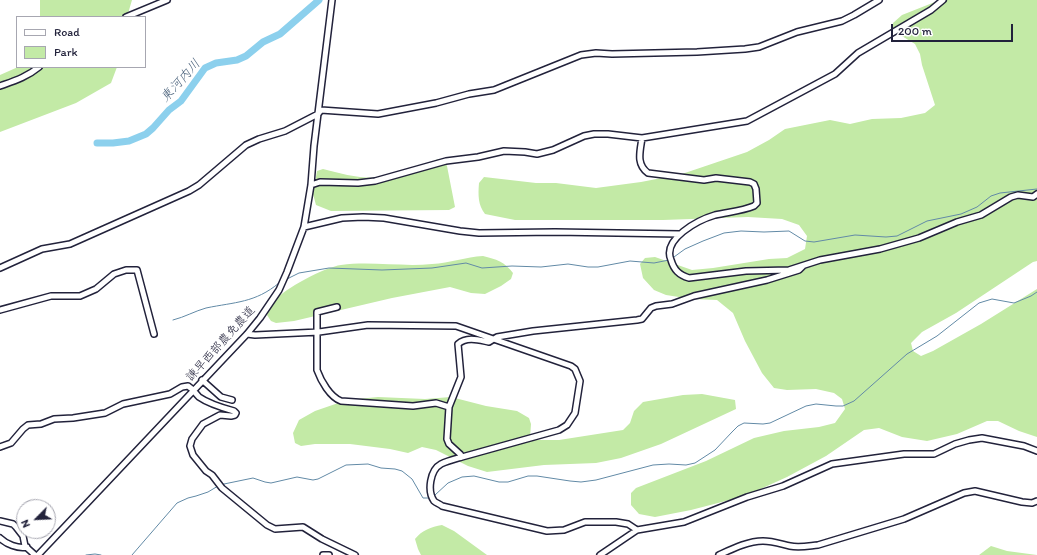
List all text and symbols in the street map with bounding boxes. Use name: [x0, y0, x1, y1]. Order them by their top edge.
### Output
legend: [16, 16, 146, 68]
scale bar: [893, 16, 1015, 42]
text: 200 m: [898, 24, 932, 38]
text: Road: [54, 25, 80, 39]
text: Park: [54, 45, 78, 59]
water label: 東河内川: [158, 56, 204, 106]
street label: 諫早西部農免農道: [184, 304, 258, 384]
north arrow: [16, 499, 56, 539]
text: N: [18, 518, 33, 530]

